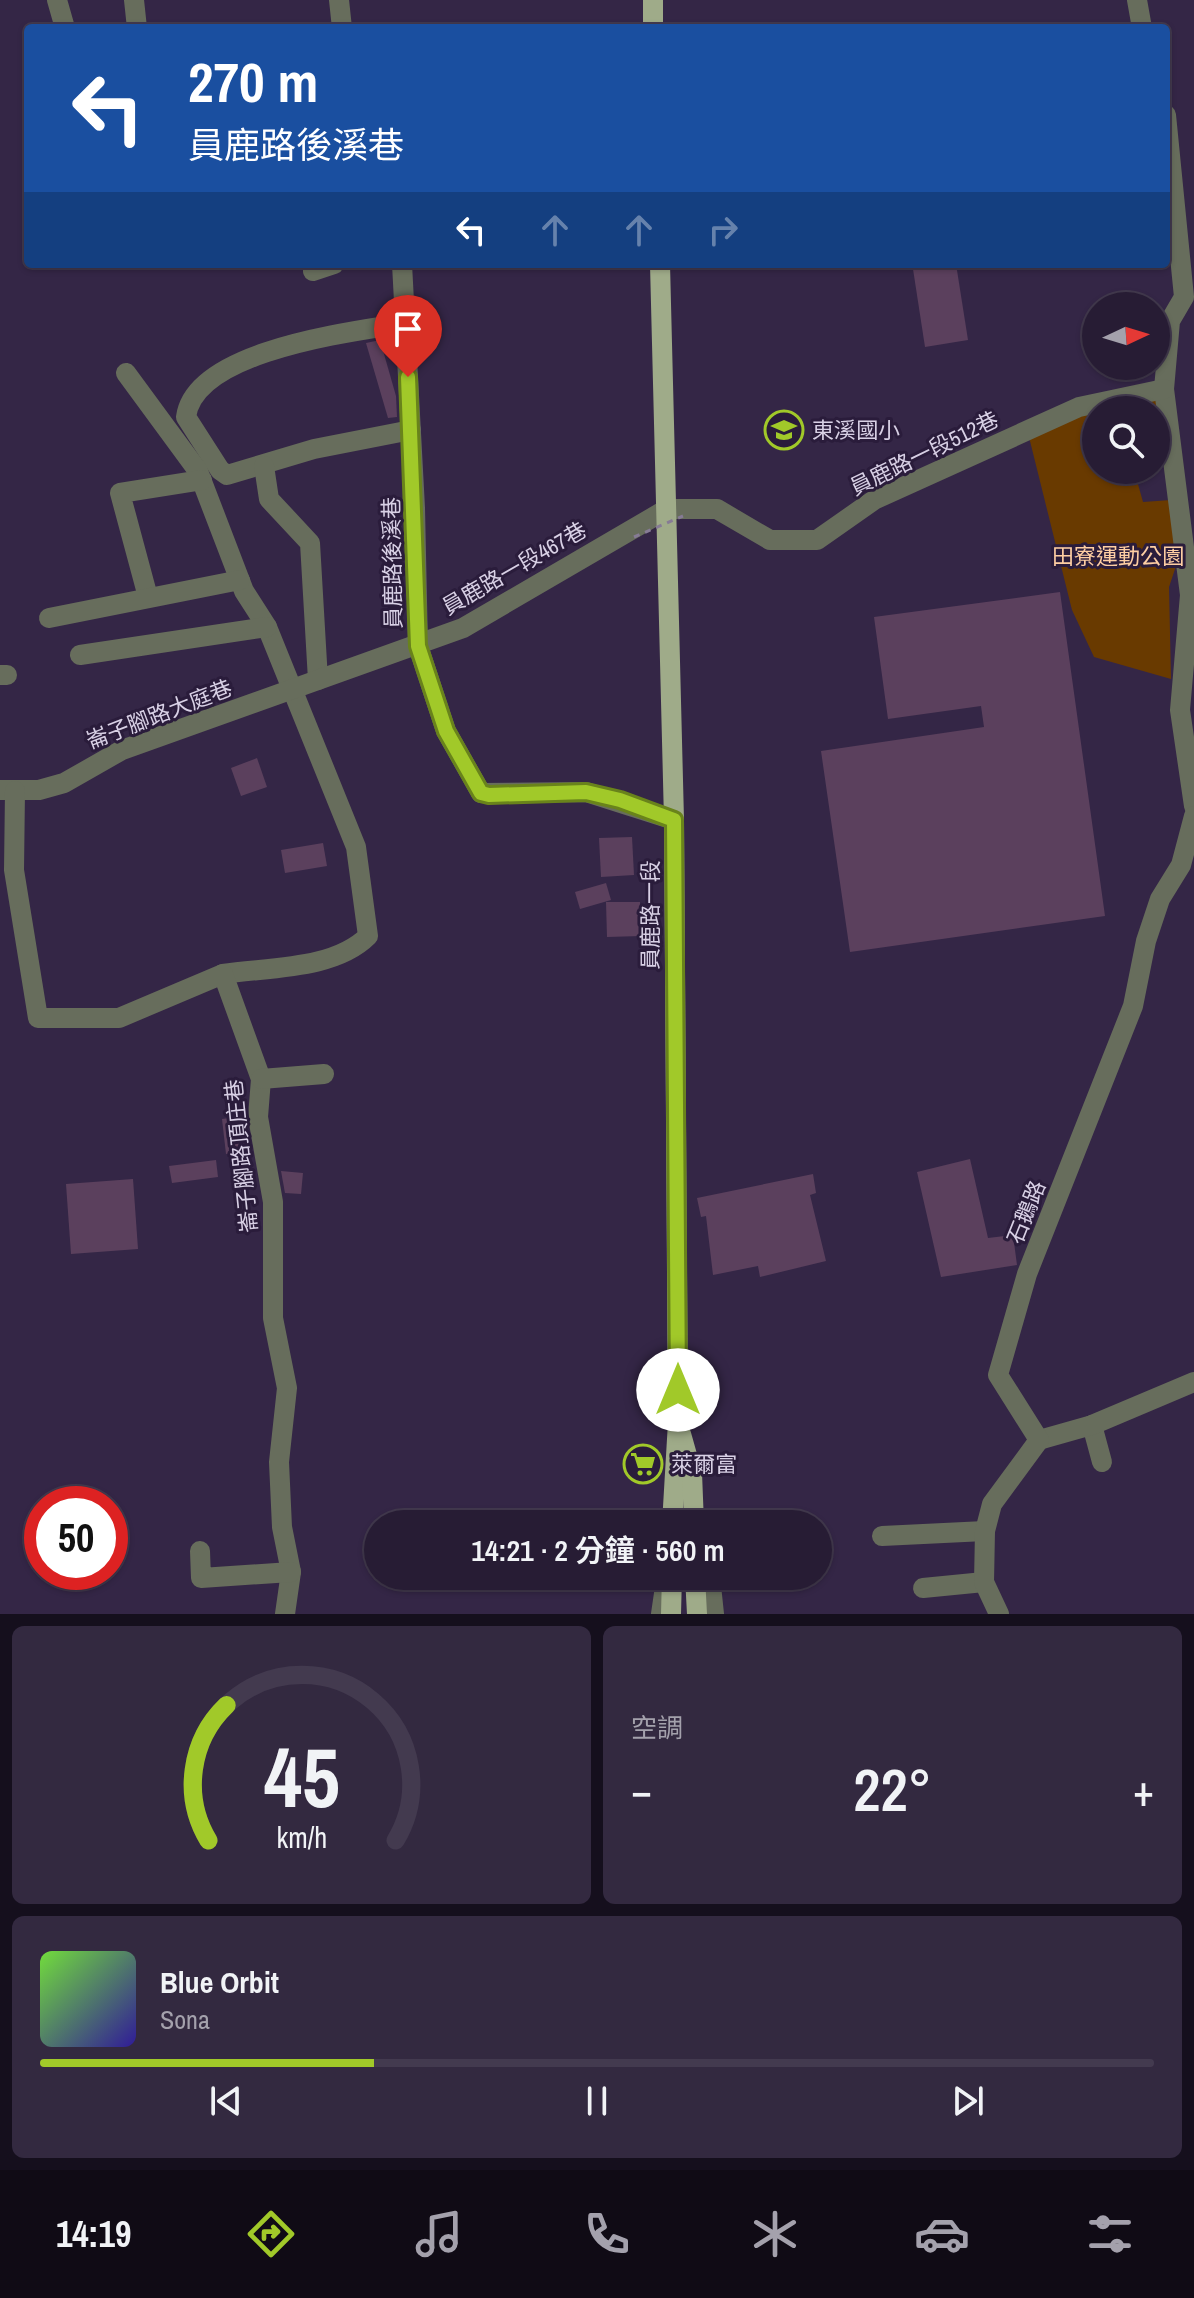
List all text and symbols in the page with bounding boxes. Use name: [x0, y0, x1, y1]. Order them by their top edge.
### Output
text: 270 m: [188, 44, 318, 119]
icon: left: [56, 56, 160, 160]
text: 員鹿路後溪巷: [188, 121, 404, 169]
icon: left: [449, 208, 493, 252]
icon: ahead: [533, 208, 577, 252]
icon: ahead: [617, 208, 661, 252]
icon: right: [701, 208, 745, 252]
north arrow: [1082, 292, 1170, 380]
map controls: [1082, 292, 1170, 484]
pin: [374, 295, 442, 377]
icon: arrive: [386, 307, 430, 351]
button: search: [1082, 396, 1170, 484]
street label: 員鹿路一段512巷: [845, 404, 1003, 502]
school or university icon: 東溪國小: [763, 409, 805, 451]
place label: 東溪國小: [812, 415, 900, 445]
street label: 員鹿路後溪巷: [376, 497, 408, 629]
street label: 員鹿路一段467巷: [436, 514, 592, 622]
park label: 田寮運動公園: [1052, 541, 1184, 571]
street label: 崙子腳路大庭巷: [82, 672, 236, 756]
street label: 員鹿路一段: [635, 860, 665, 970]
street label: 崙子腳路頂庄巷: [218, 1078, 264, 1234]
street label: 石鵝路: [1000, 1176, 1052, 1248]
position arrow: [636, 1348, 720, 1432]
supermarket icon: 萊爾富: [622, 1443, 664, 1485]
place label: 萊爾富: [671, 1449, 737, 1479]
speed limit sign: 50: [24, 1486, 128, 1590]
text: 14:21 · 2 分鐘 · 560 m: [471, 1530, 725, 1570]
text: 空調: [631, 1710, 683, 1745]
text: 45: [264, 1721, 339, 1833]
text: 22°: [853, 1749, 932, 1830]
text: −: [631, 1760, 652, 1820]
text: +: [1133, 1760, 1154, 1820]
text: km/h: [276, 1818, 327, 1857]
text: Blue Orbit: [160, 1962, 279, 2002]
text: Sona: [160, 2002, 210, 2037]
icon: previous: [204, 2079, 248, 2123]
icon: pause: [575, 2079, 619, 2123]
icon: next: [946, 2079, 990, 2123]
icon: directions: [243, 2206, 299, 2262]
icon: music: [411, 2206, 467, 2262]
icon: phone: [579, 2206, 635, 2262]
icon: climate: [747, 2206, 803, 2262]
icon: car: [914, 2206, 970, 2262]
icon: filters: [1082, 2206, 1138, 2262]
text: 14:19: [56, 2210, 131, 2258]

